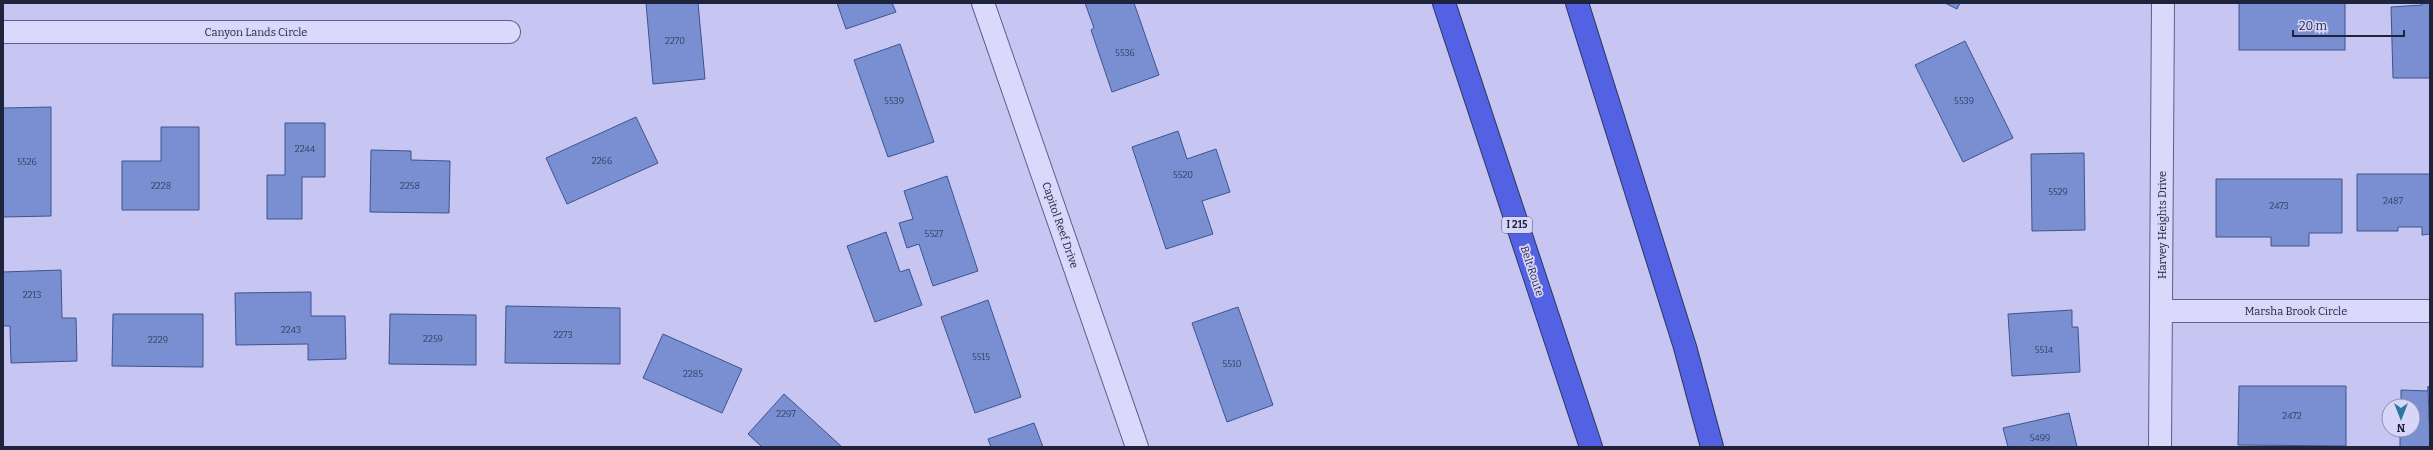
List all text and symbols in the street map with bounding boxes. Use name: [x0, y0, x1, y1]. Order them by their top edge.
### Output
scale bar: [2293, 12, 2404, 38]
text: 20 m: [2299, 19, 2328, 33]
street label: Canyon Lands Circle: [205, 26, 307, 39]
house number: 2270: [665, 36, 685, 46]
house number: 5536: [1115, 48, 1135, 58]
house number: 5539: [884, 96, 904, 106]
house number: 5539: [1954, 96, 1974, 106]
house number: 2244: [295, 144, 316, 154]
house number: 2266: [592, 156, 612, 166]
house number: 5526: [17, 157, 37, 167]
house number: 5520: [1173, 170, 1193, 180]
street label: Harvey Heights Drive: [2156, 171, 2169, 279]
street label: Capitol Reef Drive: [1039, 180, 1081, 270]
house number: 2228: [151, 181, 171, 191]
house number: 2258: [400, 181, 420, 191]
house number: 5529: [2048, 187, 2068, 197]
house number: 2487: [2383, 196, 2404, 206]
house number: 2473: [2269, 201, 2289, 211]
road number: I 215: [1502, 217, 1532, 233]
house number: 5527: [925, 229, 944, 239]
street label: Belt Route: [1518, 244, 1546, 298]
house number: 2213: [23, 290, 41, 300]
street label: Marsha Brook Circle: [2245, 305, 2347, 318]
house number: 2243: [281, 325, 301, 335]
house number: 2273: [553, 330, 573, 340]
house number: 2259: [423, 334, 443, 344]
house number: 2229: [148, 335, 168, 345]
house number: 5514: [2035, 345, 2054, 355]
house number: 5515: [972, 352, 990, 362]
house number: 5510: [1223, 359, 1242, 369]
house number: 2285: [683, 369, 703, 379]
north arrow: [2381, 398, 2421, 438]
house number: 2297: [776, 409, 796, 419]
house number: 2472: [2282, 411, 2302, 421]
text: N: [2396, 421, 2405, 434]
house number: 5499: [2030, 433, 2050, 443]

